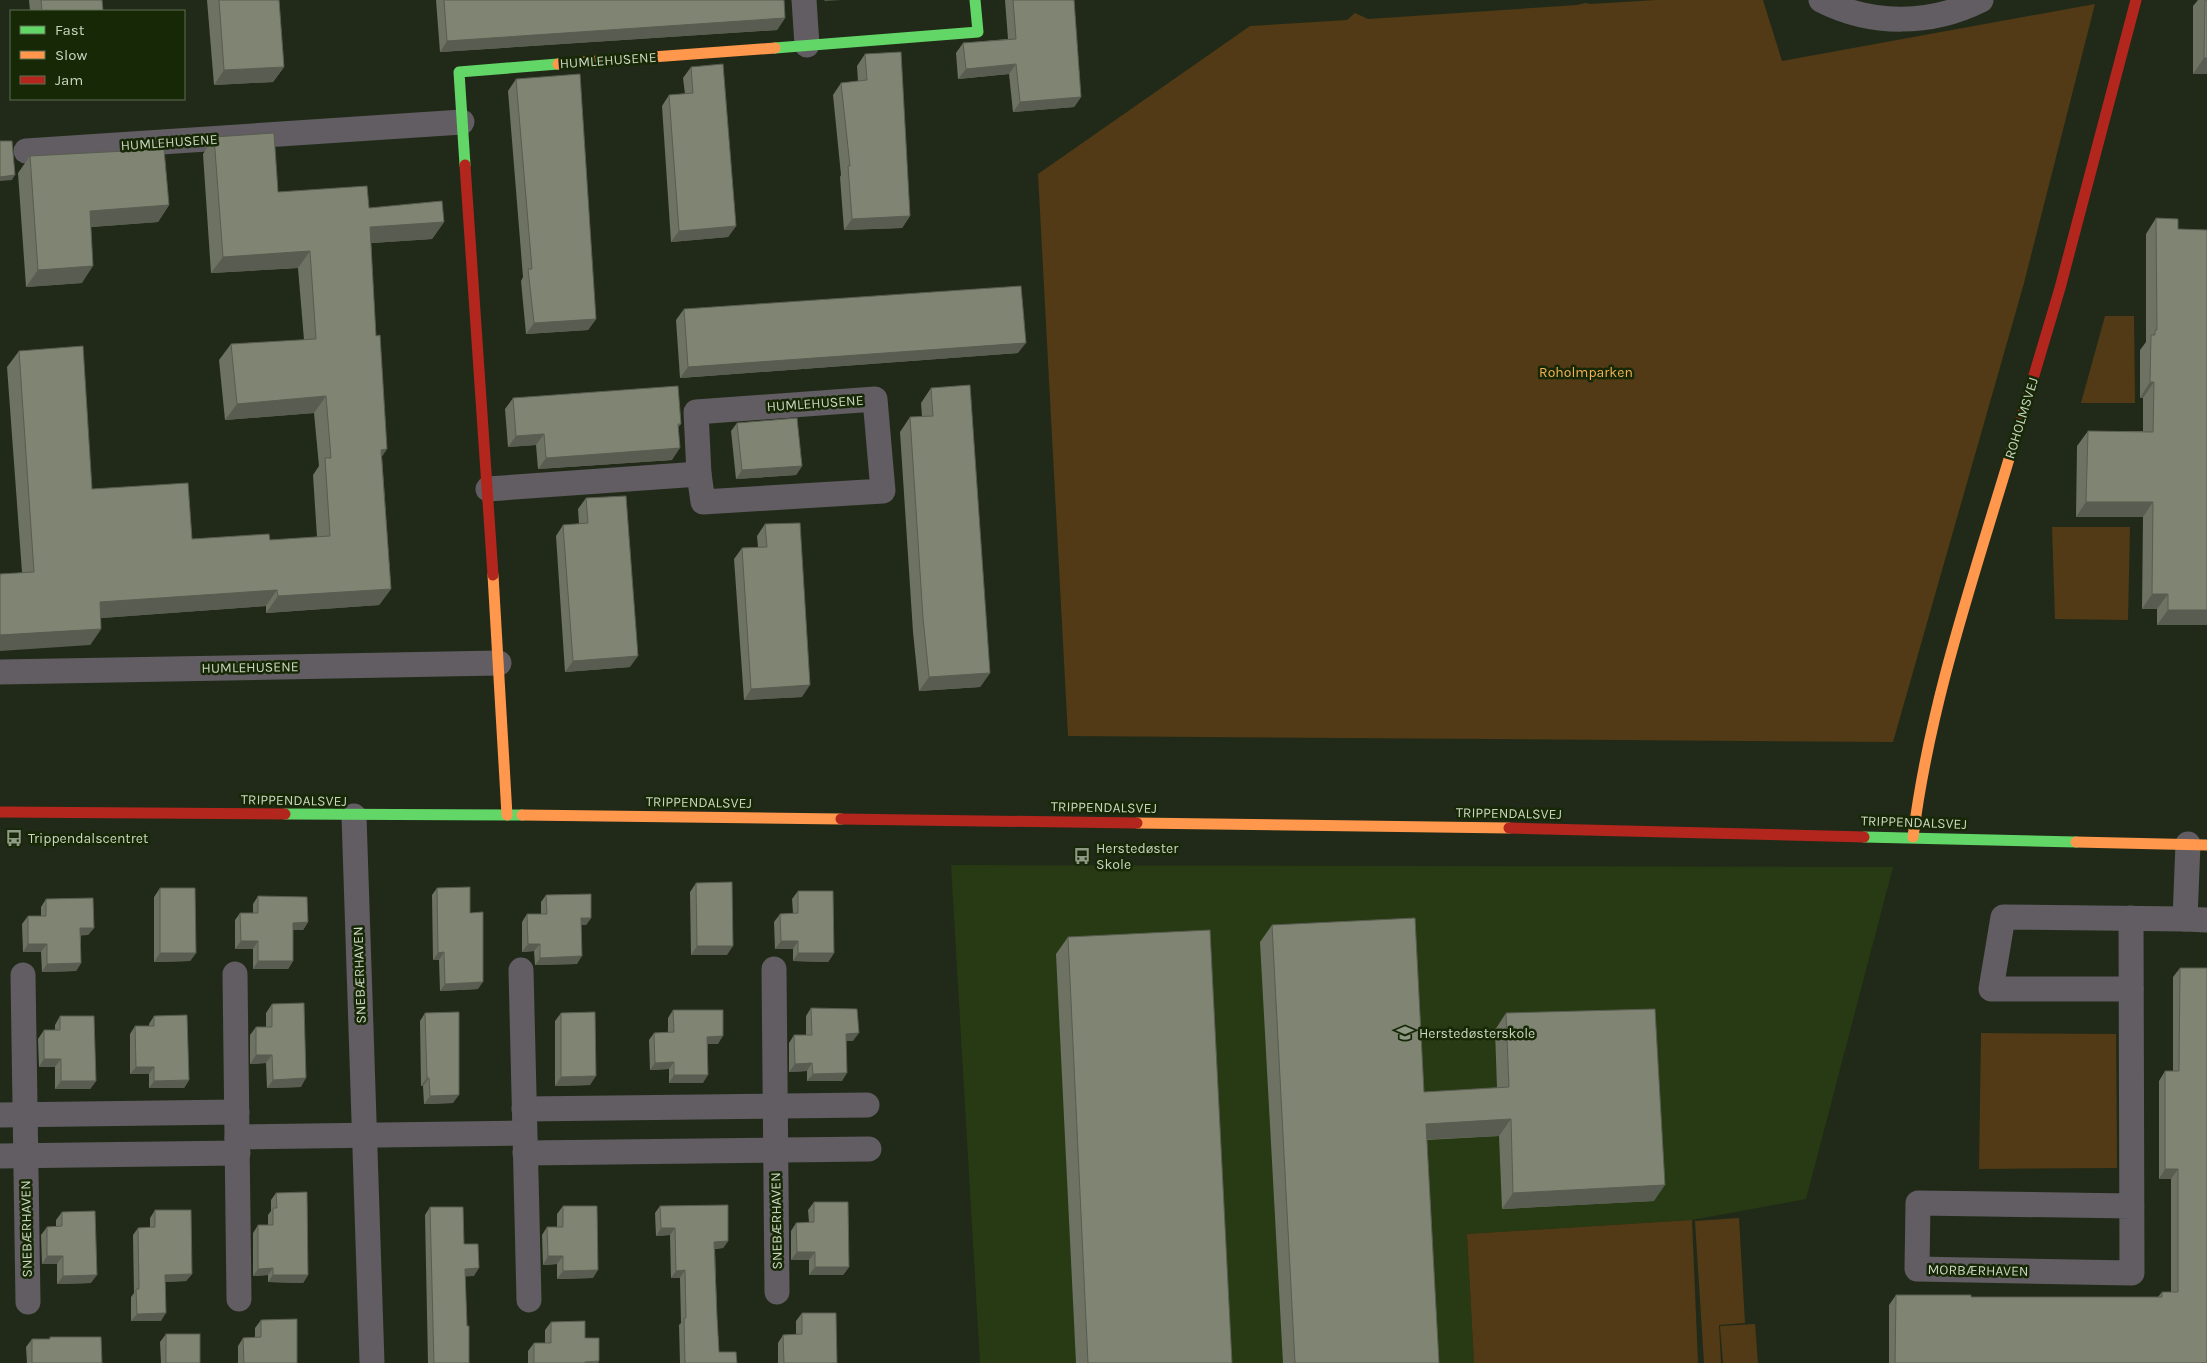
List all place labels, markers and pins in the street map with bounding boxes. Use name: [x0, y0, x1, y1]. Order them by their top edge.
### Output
bus stop icon: Trippendalscentret: [4, 828, 24, 848]
place label: Trippendalscentret: [28, 830, 148, 847]
place label: Herstedøster Skole: [1096, 840, 1179, 873]
bus stop icon: Herstedøster Skole: [1072, 846, 1092, 866]
school or university icon: Herstedøsterskole: [1395, 1023, 1415, 1043]
place label: Herstedøsterskole: [1419, 1025, 1535, 1042]

